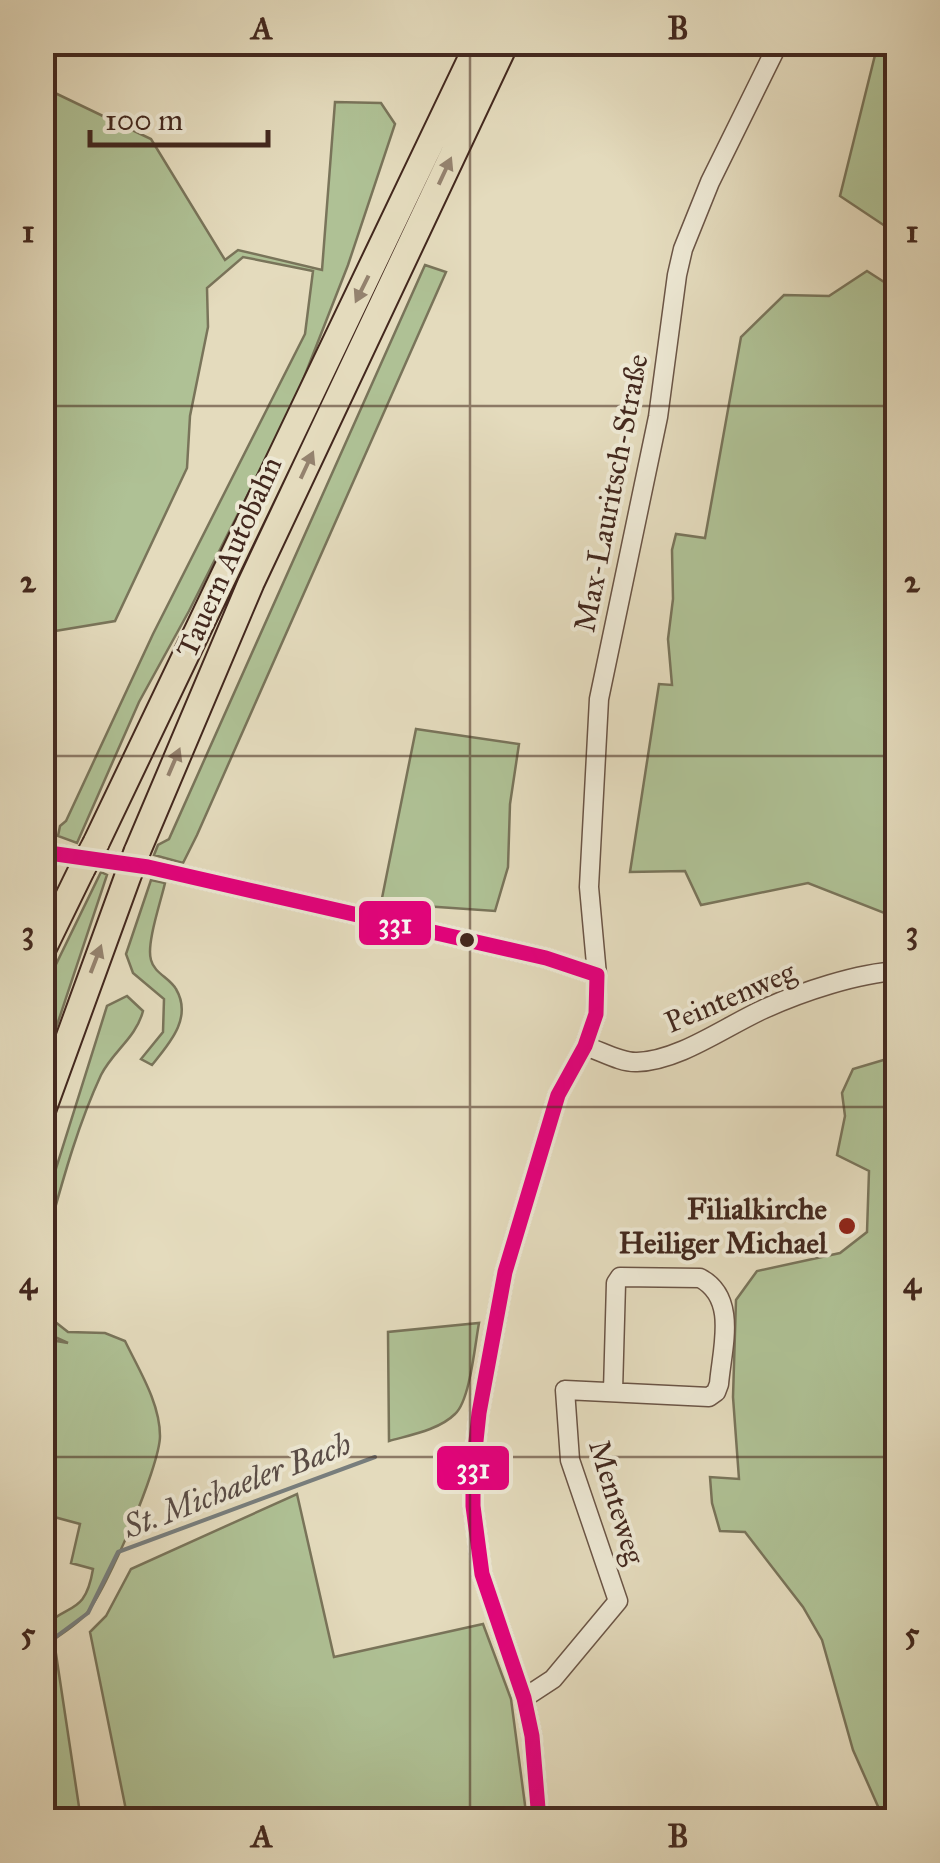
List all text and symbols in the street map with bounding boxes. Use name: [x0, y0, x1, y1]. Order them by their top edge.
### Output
text: A: [249, 9, 273, 48]
text: B: [667, 9, 689, 48]
scale bar: [90, 85, 268, 147]
text: 100 m: [105, 102, 183, 138]
one-way arrow: [436, 156, 453, 185]
text: 1: [22, 212, 35, 251]
text: 1: [906, 212, 919, 251]
one-way arrow: [354, 274, 371, 303]
street label: Max-Lauritsch-Straße: [566, 351, 656, 635]
one-way arrow: [298, 450, 315, 479]
street label: Tauern Autobahn: [169, 451, 289, 663]
text: 2: [20, 562, 37, 601]
text: 2: [904, 562, 921, 601]
one-way arrow: [166, 747, 182, 777]
line badge: 331: [357, 899, 433, 947]
text: 331: [378, 906, 412, 941]
text: 3: [22, 913, 34, 952]
text: 3: [906, 913, 918, 952]
unlabelled marker: [457, 930, 477, 950]
one-way arrow: [89, 944, 104, 974]
street label: Peintenweg: [659, 953, 802, 1041]
place label: Filialkirche Heiliger Michael: [618, 1191, 828, 1261]
marker: Filialkirche Heiliger Michael: [836, 1215, 858, 1237]
text: 4: [19, 1263, 38, 1302]
text: 4: [903, 1263, 922, 1302]
water label: St. Michaeler Bach: [117, 1424, 356, 1547]
street label: Menteweg: [581, 1435, 653, 1570]
line badge: 331: [435, 1444, 511, 1492]
text: 331: [456, 1451, 490, 1486]
text: 5: [21, 1614, 36, 1653]
text: 5: [905, 1614, 920, 1653]
text: A: [249, 1817, 273, 1856]
text: B: [667, 1817, 689, 1856]

